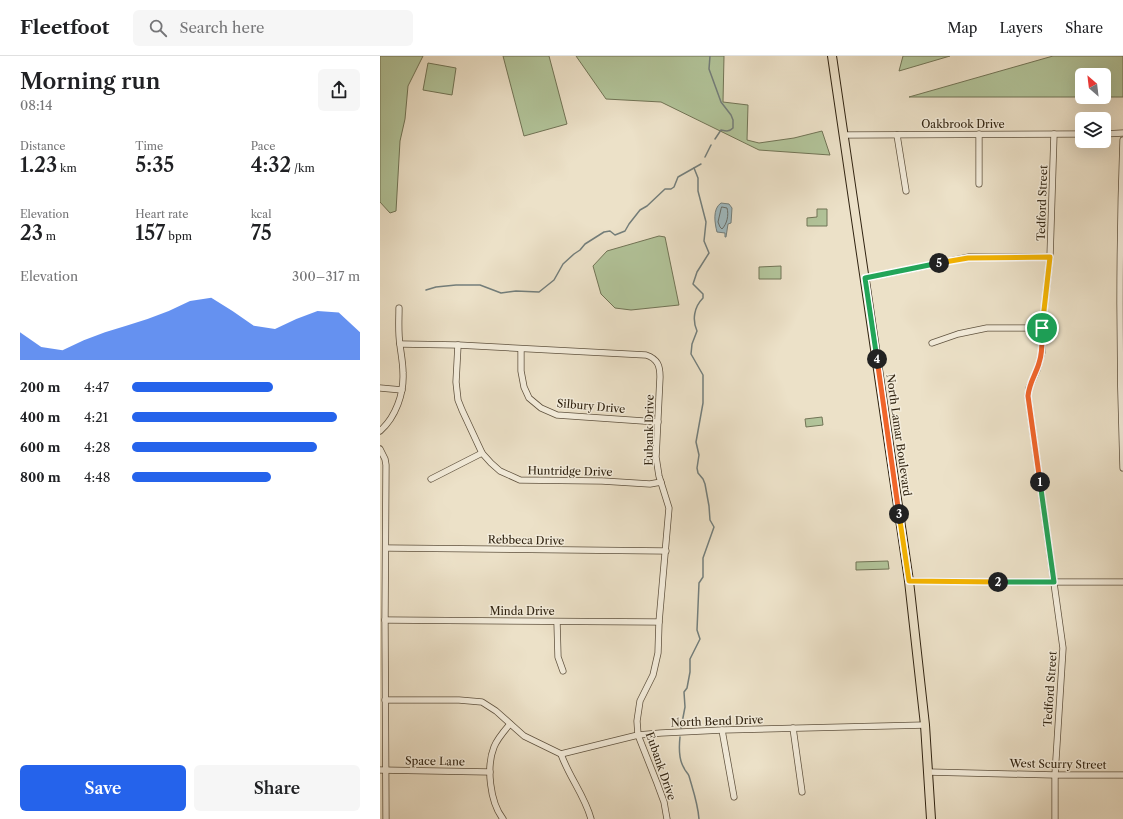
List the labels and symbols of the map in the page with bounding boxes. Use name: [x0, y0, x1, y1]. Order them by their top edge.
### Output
north arrow: [1075, 68, 1111, 104]
street label: Oakbrook Drive: [921, 117, 1005, 131]
street label: Tedford Street: [1034, 165, 1050, 241]
pin: 5: [929, 253, 949, 273]
pin: [1025, 311, 1059, 345]
pin: 4: [867, 349, 887, 369]
street label: North Lamar Boulevard: [883, 373, 915, 497]
street label: Eubank Drive: [641, 394, 657, 466]
street label: Silbury Drive: [556, 396, 626, 416]
street label: Huntridge Drive: [527, 463, 613, 479]
pin: 1: [1030, 472, 1050, 492]
pin: 3: [889, 504, 909, 524]
street label: Rebbeca Drive: [488, 532, 564, 548]
pin: 2: [988, 572, 1008, 592]
street label: Minda Drive: [489, 604, 555, 618]
street label: Tedford Street: [1040, 651, 1060, 727]
street label: North Bend Drive: [670, 712, 764, 730]
street label: Eubank Drive: [643, 730, 679, 802]
street label: Space Lane: [405, 753, 465, 769]
street label: West Scurry Street: [1008, 756, 1107, 772]

